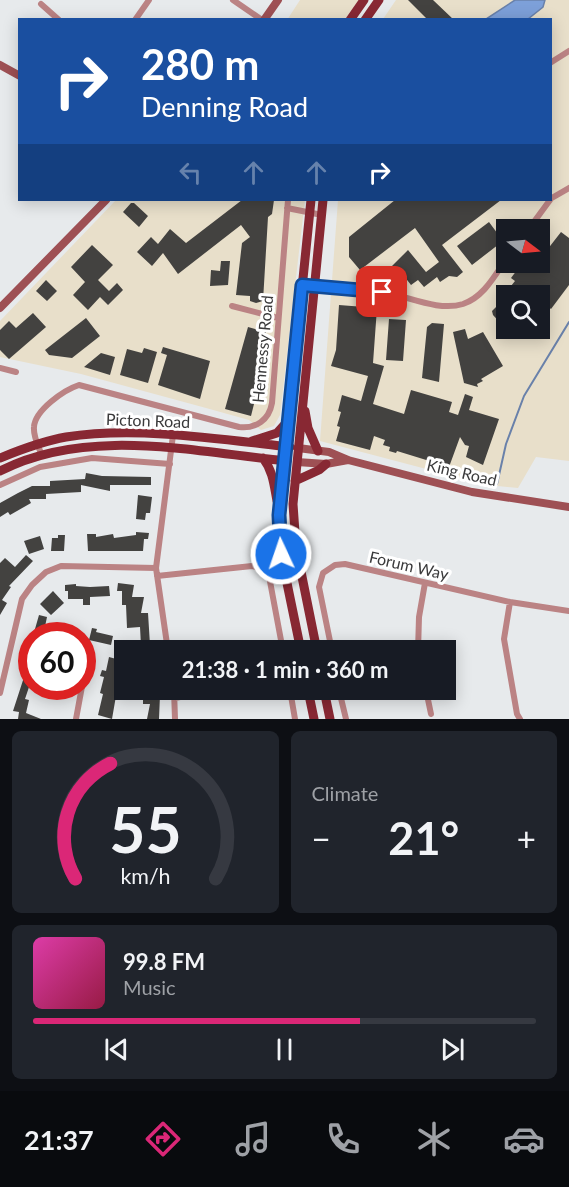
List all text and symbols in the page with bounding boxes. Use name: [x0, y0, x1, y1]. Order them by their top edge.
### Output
text: 280 m: [141, 39, 259, 89]
icon: right: [42, 42, 120, 120]
text: Denning Road: [141, 90, 308, 123]
icon: left: [174, 156, 207, 189]
icon: ahead: [237, 156, 270, 189]
icon: ahead: [300, 156, 333, 189]
icon: right: [363, 156, 396, 189]
north arrow: [496, 219, 550, 273]
map controls: [496, 219, 550, 339]
pin: [356, 266, 407, 317]
icon: arrive: [365, 275, 398, 308]
button: search: [496, 285, 550, 339]
street label: Hennessy Road: [248, 294, 276, 404]
street label: Picton Road: [106, 409, 190, 431]
street label: King Road: [425, 455, 499, 489]
position arrow: [249, 522, 313, 586]
street label: Forum Way: [367, 547, 451, 584]
speed limit sign: 60: [18, 622, 96, 700]
text: 21:38 · 1 min · 360 m: [182, 656, 388, 683]
text: Climate: [312, 781, 378, 805]
text: 55: [109, 791, 181, 866]
text: 21°: [388, 811, 459, 865]
text: −: [312, 818, 331, 858]
text: +: [517, 818, 536, 858]
text: km/h: [120, 863, 170, 889]
text: 99.8 FM: [123, 948, 205, 975]
text: Music: [123, 975, 176, 999]
icon: previous: [100, 1033, 133, 1066]
icon: pause: [268, 1033, 301, 1066]
icon: next: [436, 1033, 469, 1066]
icon: directions: [142, 1118, 184, 1160]
icon: music: [232, 1118, 274, 1160]
icon: phone: [322, 1118, 364, 1160]
icon: climate: [413, 1118, 455, 1160]
icon: car: [503, 1118, 545, 1160]
text: 21:37: [24, 1123, 94, 1156]

